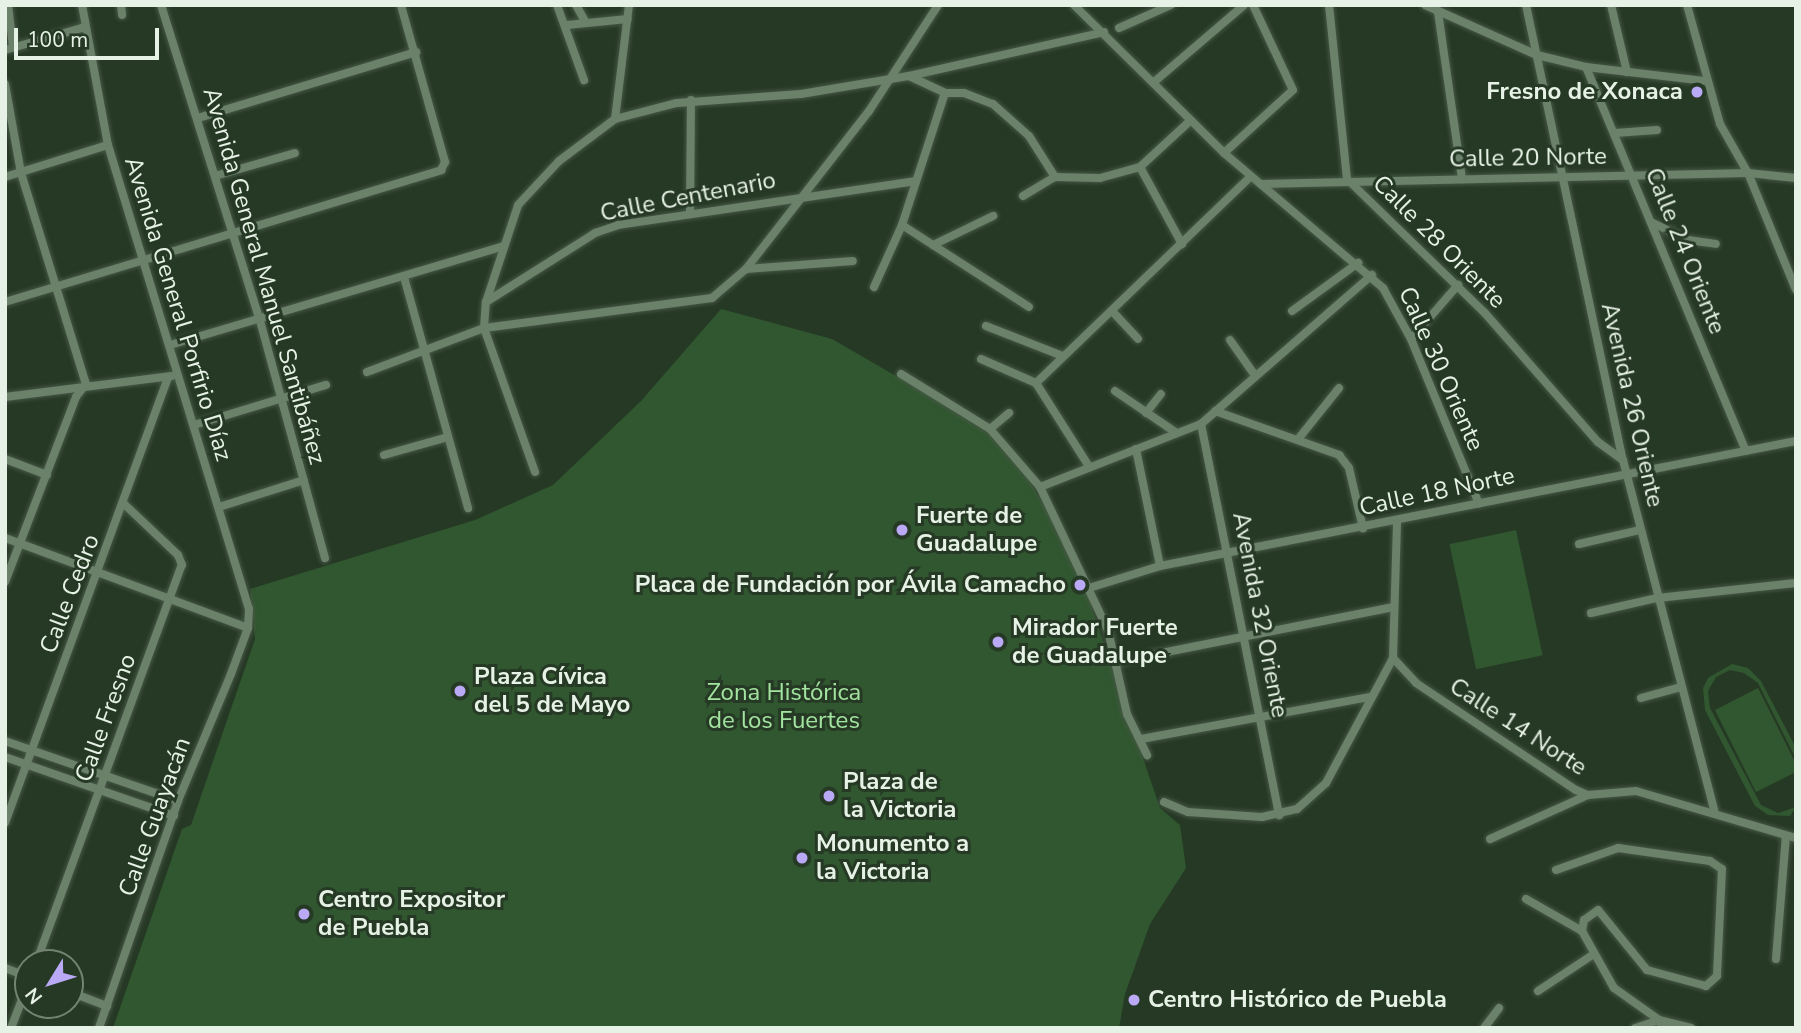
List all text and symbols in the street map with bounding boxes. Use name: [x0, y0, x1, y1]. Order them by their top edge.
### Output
scale bar: [18, 14, 163, 58]
text: 100 m: [27, 26, 88, 54]
place label: Fresno de Xonaca: [1486, 78, 1683, 106]
street label: Avenida General Manuel Santibáñez: [196, 84, 332, 468]
marker: Fresno de Xonaca: [1689, 84, 1705, 100]
street label: Calle 20 Norte: [1449, 142, 1607, 174]
street label: Avenida General Porfirio Díaz: [118, 153, 238, 465]
street label: Calle 24 Oriente: [1639, 164, 1731, 338]
street label: Calle Centenario: [598, 166, 778, 228]
street label: Calle 28 Oriente: [1366, 169, 1512, 315]
street label: Calle 30 Oriente: [1392, 283, 1490, 455]
street label: Avenida 26 Oriente: [1594, 300, 1670, 510]
street label: Calle 18 Norte: [1357, 462, 1517, 522]
place label: Fuerte de Guadalupe: [916, 502, 1037, 558]
street label: Avenida 32 Oriente: [1226, 510, 1294, 720]
marker: Fuerte de Guadalupe: [894, 522, 910, 538]
street label: Calle Cedro: [34, 530, 106, 658]
place label: Placa de Fundación por Ávila Camacho: [635, 571, 1066, 599]
marker: Placa de Fundación por Ávila Camacho: [1072, 577, 1088, 593]
place label: Mirador Fuerte de Guadalupe: [1012, 614, 1178, 670]
marker: Mirador Fuerte de Guadalupe: [990, 634, 1006, 650]
street label: Calle Fresno: [70, 650, 142, 786]
place label: Plaza Cívica del 5 de Mayo: [474, 663, 630, 719]
street label: Calle 14 Norte: [1444, 672, 1592, 782]
park label: Zona Histórica de los Fuertes: [707, 679, 861, 735]
marker: Plaza Cívica del 5 de Mayo: [452, 683, 468, 699]
street label: Calle Guayacán: [113, 734, 197, 900]
place label: Plaza de la Victoria: [843, 768, 956, 824]
marker: Plaza de la Victoria: [821, 788, 837, 804]
place label: Monumento a la Victoria: [816, 830, 969, 886]
marker: Monumento a la Victoria: [794, 850, 810, 866]
place label: Centro Expositor de Puebla: [318, 886, 505, 942]
marker: Centro Expositor de Puebla: [296, 906, 312, 922]
north arrow: [14, 949, 84, 1019]
text: N: [19, 982, 49, 1009]
place label: Centro Histórico de Puebla: [1148, 986, 1447, 1014]
marker: Centro Histórico de Puebla: [1126, 992, 1142, 1008]

